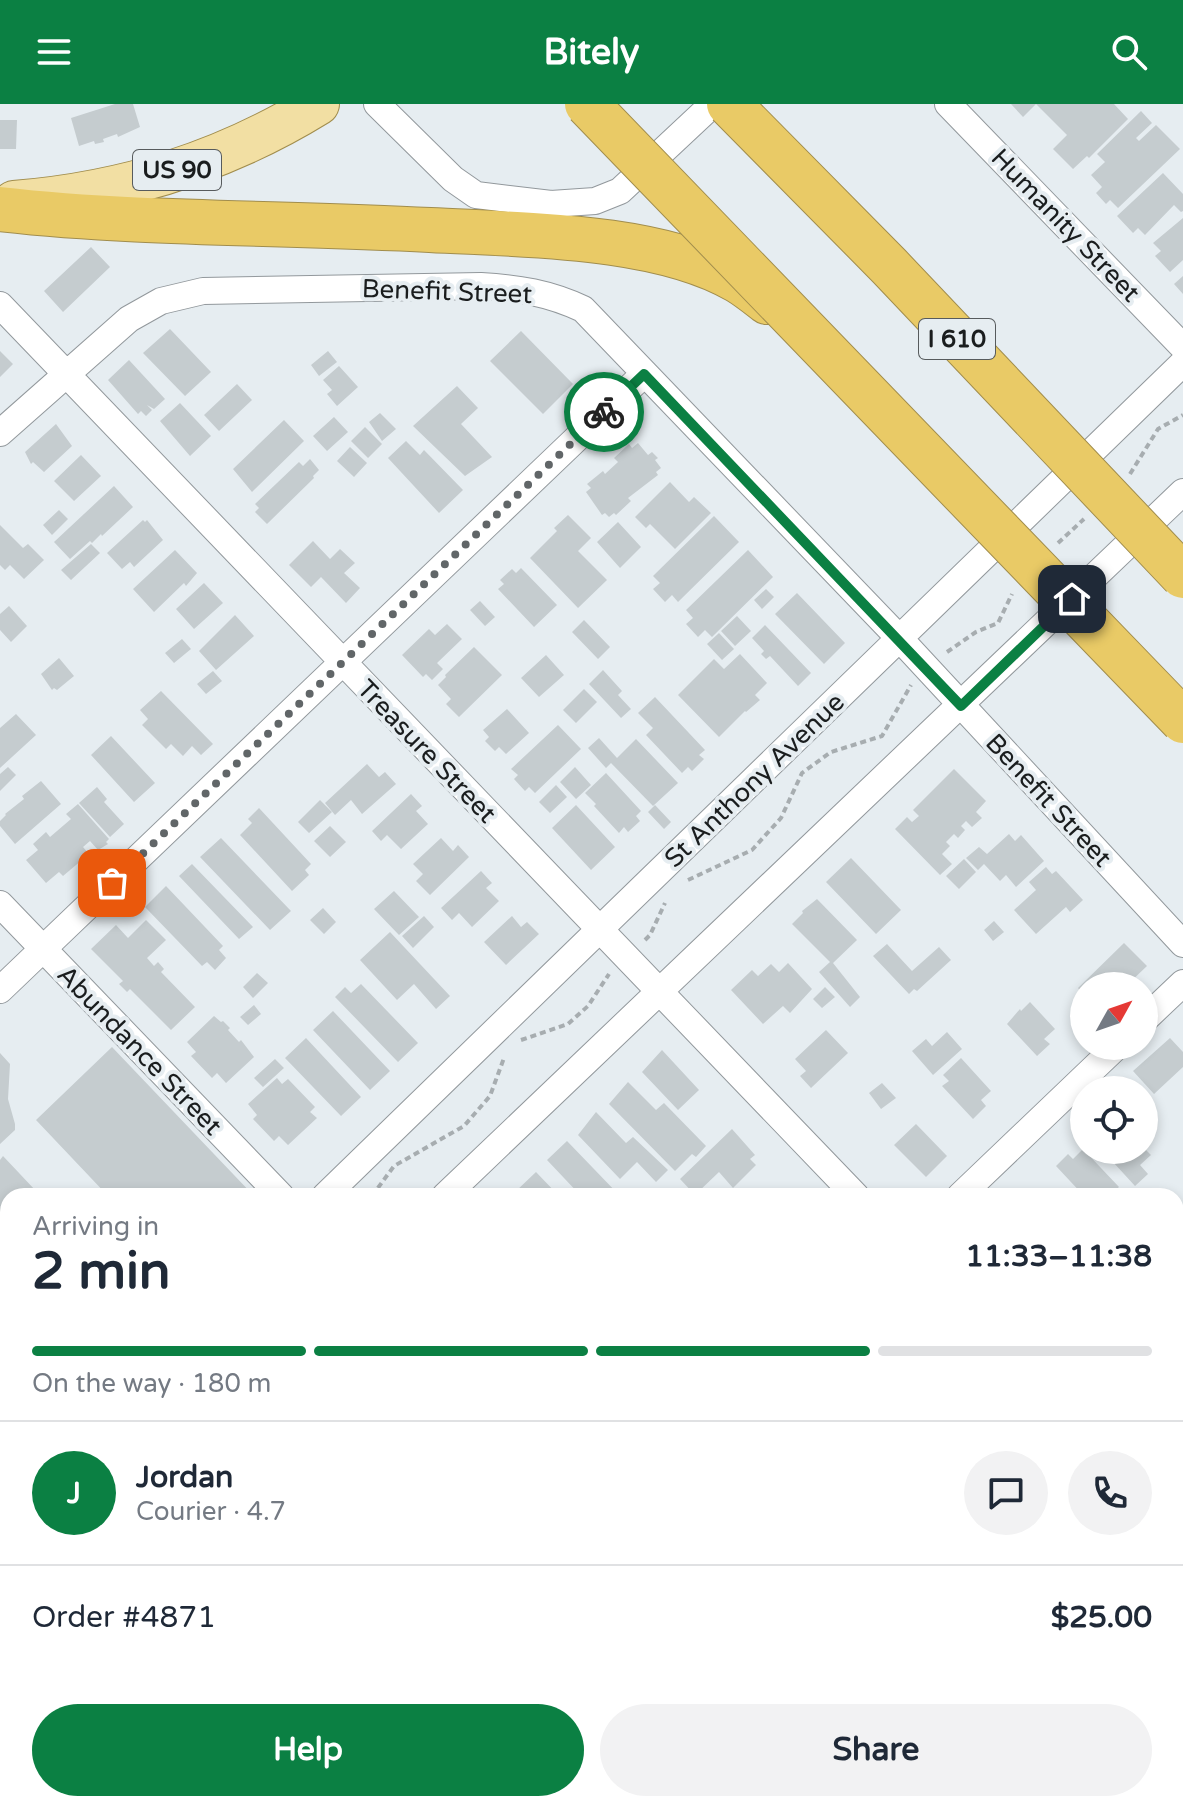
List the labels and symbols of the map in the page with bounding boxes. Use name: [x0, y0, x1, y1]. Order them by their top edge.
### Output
street label: Humanity Street: [985, 142, 1147, 308]
road number: US 90: [133, 150, 221, 190]
street label: Benefit Street: [361, 273, 533, 310]
road number: I 610: [919, 319, 995, 359]
courier: [564, 372, 644, 452]
pin: [1038, 565, 1106, 633]
street label: Treasure Street: [351, 673, 503, 829]
street label: St Anthony Avenue: [658, 687, 851, 874]
street label: Benefit Street: [979, 727, 1118, 873]
pin: [78, 849, 146, 917]
street label: Abundance Street: [51, 959, 229, 1142]
north arrow: [1070, 972, 1158, 1060]

